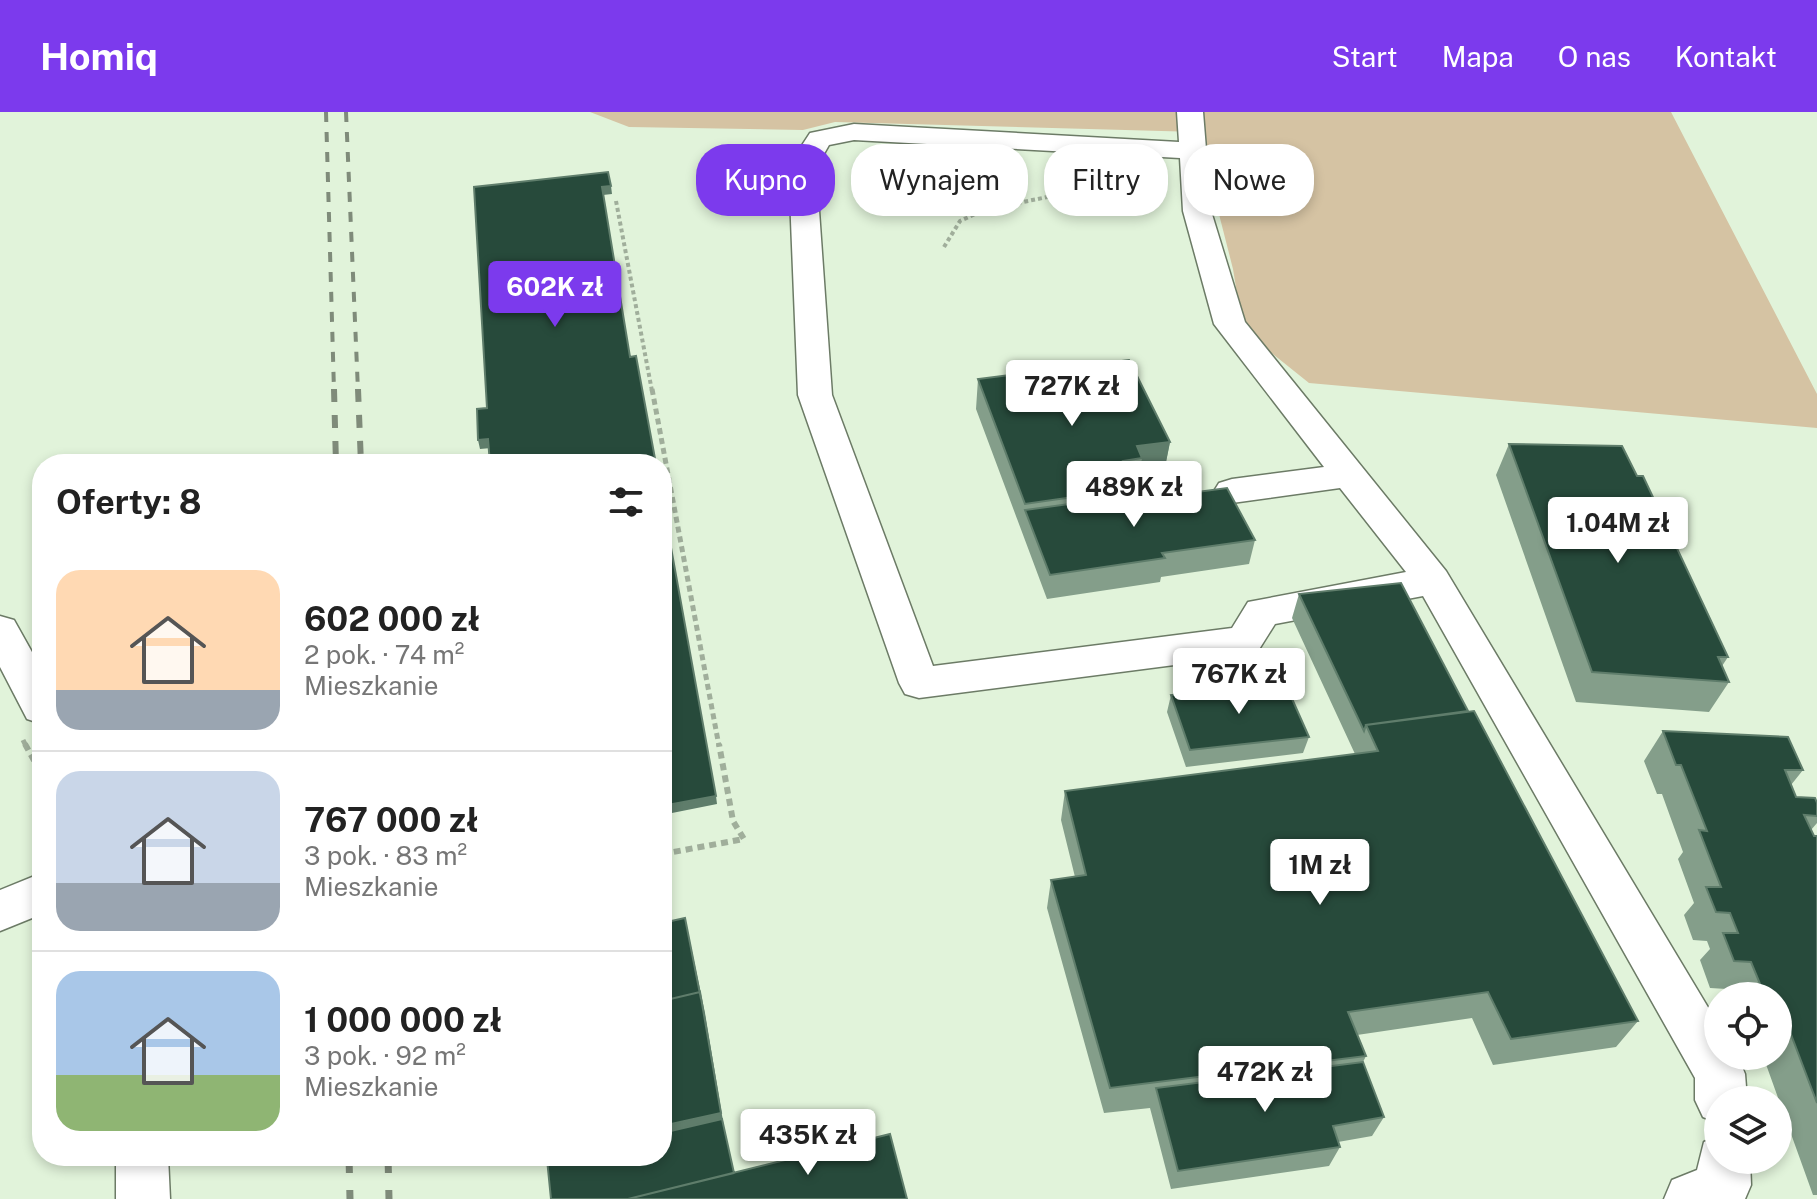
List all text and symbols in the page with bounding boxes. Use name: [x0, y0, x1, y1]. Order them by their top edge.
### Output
text: Homiq: [40, 34, 158, 79]
text: Start: [1332, 40, 1398, 73]
text: Mapa: [1442, 40, 1514, 73]
text: O nas: [1558, 40, 1631, 73]
text: Kontakt: [1675, 40, 1777, 73]
chip: Kupno: [696, 144, 835, 216]
chip: Wynajem: [851, 144, 1028, 216]
chip: Filtry: [1044, 144, 1168, 216]
chip: Nowe: [1184, 144, 1314, 216]
pin: 602K zł: [481, 261, 629, 329]
text: 602K zł: [506, 271, 604, 302]
pin: 727K zł: [998, 360, 1146, 428]
text: 727K zł: [1024, 370, 1120, 401]
pin: 489K zł: [1060, 461, 1208, 529]
text: 489K zł: [1085, 471, 1183, 502]
icon: filters: [604, 480, 648, 524]
text: Oferty: 8: [56, 482, 202, 522]
pin: 1.04M zł: [1535, 497, 1701, 565]
text: 1.04M zł: [1566, 507, 1670, 538]
text: 602 000 zł: [304, 599, 480, 639]
icon: home: [120, 602, 216, 698]
text: 2 pok. · 74 m²: [304, 639, 464, 670]
pin: 767K zł: [1165, 648, 1313, 716]
text: 767K zł: [1191, 658, 1287, 689]
text: Mieszkanie: [304, 670, 438, 701]
text: 767 000 zł: [304, 800, 479, 840]
icon: home: [120, 803, 216, 899]
pin: 1M zł: [1264, 839, 1376, 907]
text: 3 pok. · 83 m²: [304, 840, 467, 871]
text: 1M zł: [1288, 849, 1352, 880]
text: Mieszkanie: [304, 871, 438, 902]
map controls: [1704, 982, 1792, 1174]
button: locate: [1704, 982, 1792, 1070]
text: 1 000 000 zł: [304, 1000, 502, 1040]
icon: home: [120, 1003, 216, 1099]
text: 3 pok. · 92 m²: [304, 1040, 466, 1071]
pin: 472K zł: [1191, 1046, 1339, 1114]
text: 472K zł: [1217, 1056, 1313, 1087]
text: Mieszkanie: [304, 1071, 438, 1102]
button: layers: [1704, 1086, 1792, 1174]
pin: 435K zł: [734, 1109, 882, 1177]
text: 435K zł: [759, 1119, 857, 1150]

